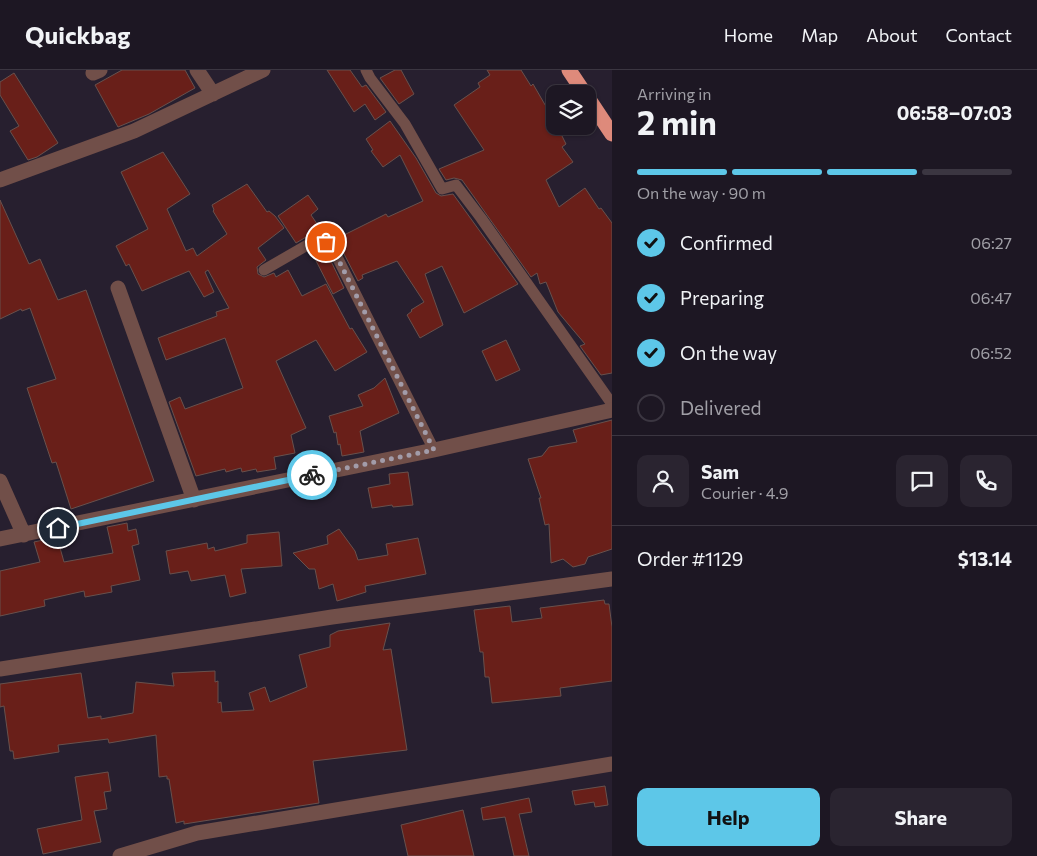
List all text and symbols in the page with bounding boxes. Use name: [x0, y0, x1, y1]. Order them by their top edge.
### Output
text: Quickbag: [25, 20, 130, 49]
text: Home: [724, 24, 773, 46]
text: Map: [801, 24, 838, 46]
text: About: [866, 24, 918, 46]
text: Contact: [946, 24, 1012, 46]
text: Arriving in: [637, 84, 711, 103]
map controls: [546, 85, 596, 135]
button: layers: [546, 85, 596, 135]
text: 06:58–07:03: [897, 101, 1012, 124]
text: 2 min: [637, 102, 717, 142]
text: On the way · 90 m: [637, 183, 766, 202]
pin: [305, 221, 347, 263]
icon: bag: [312, 228, 340, 256]
icon: check: [637, 229, 665, 257]
text: Confirmed: [680, 231, 773, 254]
text: 06:27: [971, 233, 1012, 252]
icon: check: [637, 284, 665, 312]
text: Preparing: [680, 286, 764, 309]
text: 06:47: [970, 288, 1012, 307]
icon: check: [637, 339, 665, 367]
text: On the way: [680, 341, 777, 364]
text: 06:52: [970, 343, 1012, 362]
text: Delivered: [680, 396, 761, 419]
courier: [287, 450, 337, 500]
button: person: [637, 455, 689, 507]
button: chat: [896, 455, 948, 507]
button: phone: [960, 455, 1012, 507]
text: Sam: [701, 460, 739, 483]
icon: bike: [298, 461, 326, 489]
text: Courier · 4.9: [701, 483, 788, 502]
pin: [37, 507, 79, 549]
icon: home: [44, 514, 72, 542]
text: Order #1129: [637, 547, 743, 570]
text: $13.14: [958, 547, 1012, 570]
button: Help: [637, 788, 820, 846]
button: Share: [830, 788, 1012, 846]

